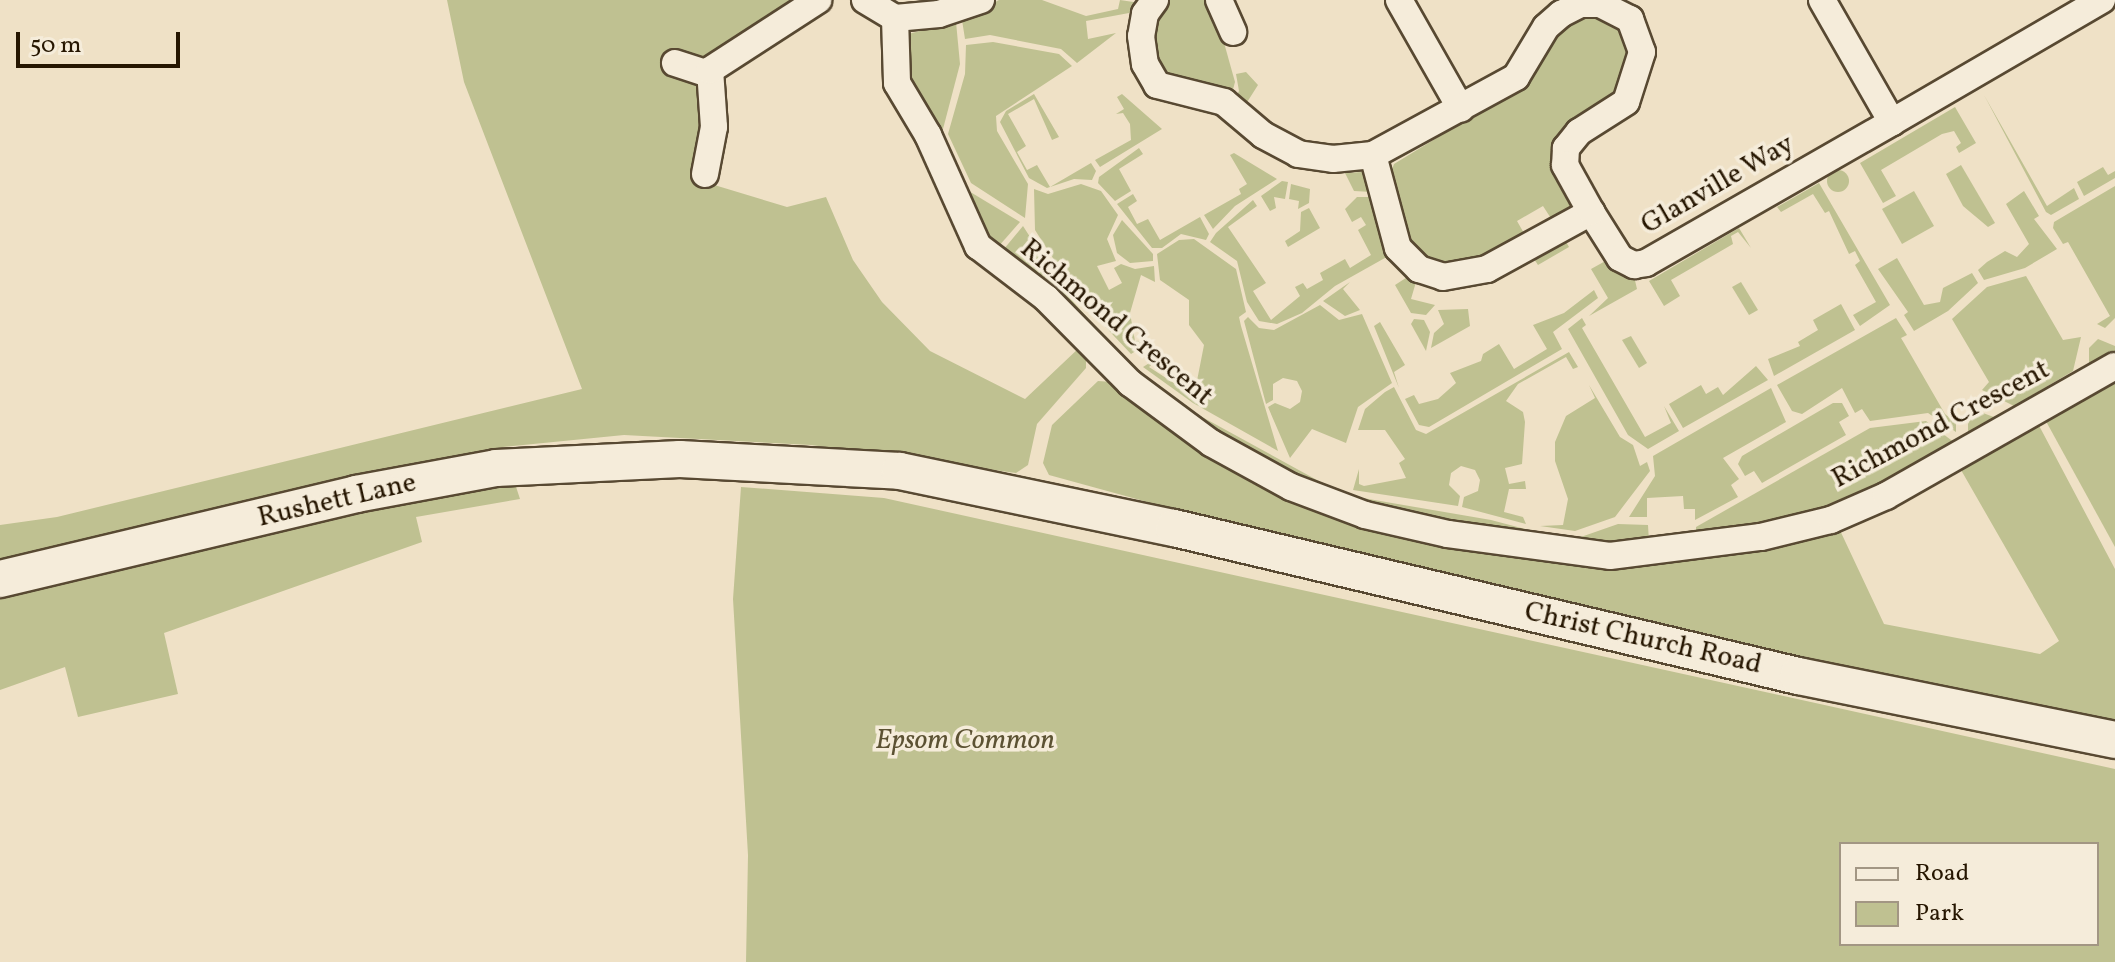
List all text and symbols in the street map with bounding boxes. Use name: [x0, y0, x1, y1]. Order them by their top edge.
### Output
scale bar: [20, 16, 184, 66]
text: 50 m: [30, 29, 82, 63]
street label: Glanville Way: [1635, 128, 1801, 242]
street label: Richmond Crescent: [1013, 233, 1219, 413]
street label: Richmond Crescent: [1827, 353, 2055, 497]
street label: Rushett Lane: [255, 466, 419, 536]
street label: Christ Church Road: [1521, 595, 1765, 683]
park label: Epsom Common: [875, 724, 1055, 758]
legend: [1839, 842, 2099, 946]
text: Road: [1915, 857, 1969, 891]
text: Park: [1915, 897, 1964, 931]

